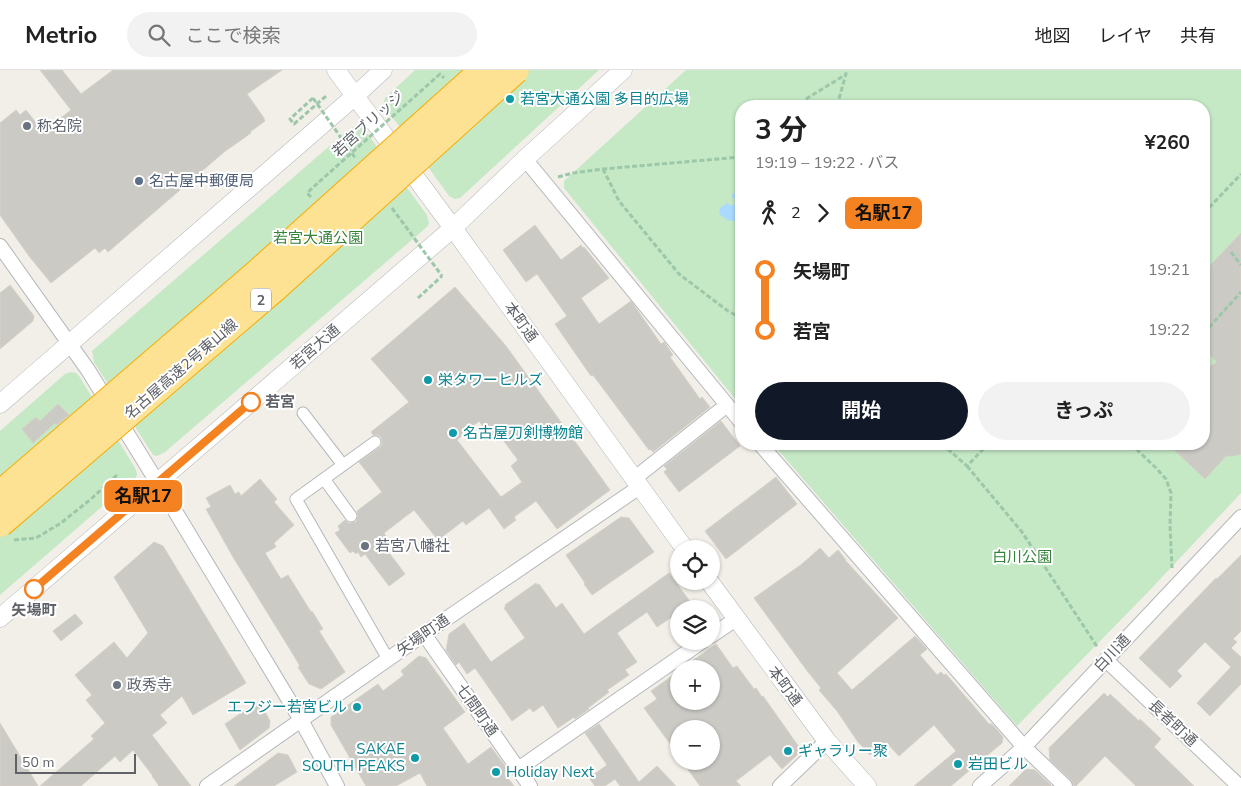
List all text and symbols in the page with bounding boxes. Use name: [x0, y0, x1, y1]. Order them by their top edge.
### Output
search box: [127, 12, 477, 57]
text: Metrio: [25, 19, 97, 51]
icon: search: [145, 21, 173, 49]
text: ここで検索: [185, 23, 280, 49]
text: 地図: [1035, 24, 1071, 48]
text: レイヤ: [1099, 24, 1152, 48]
text: 共有: [1180, 24, 1216, 48]
street label: 若宮ブリッジ: [328, 86, 408, 162]
place label: 若宮大通公園 多目的広場: [520, 89, 689, 109]
marker: 若宮大通公園 多目的広場: [504, 93, 516, 105]
text: 3 分: [755, 111, 807, 149]
place label: 称名院: [37, 116, 82, 136]
marker: 称名院: [21, 120, 33, 132]
text: ¥260: [1144, 130, 1190, 156]
text: 19:19 – 19:22 · バス: [755, 152, 899, 174]
place label: 名古屋中郵便局: [149, 171, 254, 191]
marker: 名古屋中郵便局: [133, 175, 145, 187]
icon: walk: [755, 199, 783, 227]
icon: forward: [809, 199, 837, 227]
text: 名駅17: [855, 201, 912, 225]
text: 2: [791, 202, 801, 224]
park label: 若宮大通公園: [273, 228, 363, 248]
text: 矢場町: [793, 259, 850, 285]
text: 19:21: [1148, 259, 1190, 281]
road number: 2: [251, 288, 271, 312]
street label: 本町通: [500, 298, 542, 346]
street label: 名古屋高速2号東山線: [120, 314, 242, 424]
text: 若宮: [793, 319, 831, 345]
text: 19:22: [1148, 319, 1190, 341]
street label: 若宮大通: [286, 320, 344, 374]
place label: 栄タワーヒルズ: [438, 370, 543, 390]
marker: 栄タワーヒルズ: [422, 374, 434, 386]
button: 開始: [755, 382, 968, 440]
button: きっぷ: [978, 382, 1190, 440]
marker: 若宮: [241, 392, 261, 412]
place label: 若宮: [265, 392, 295, 412]
place label: 名古屋刀剣博物館: [463, 423, 583, 443]
marker: 名古屋刀剣博物館: [447, 427, 459, 439]
line badge: 名駅17: [108, 480, 178, 512]
text: 名駅17: [114, 484, 172, 508]
place label: 若宮八幡社: [375, 536, 450, 556]
marker: 若宮八幡社: [359, 540, 371, 552]
map controls: [670, 540, 720, 770]
button: locate: [670, 540, 720, 590]
park label: 白川公園: [992, 547, 1052, 567]
marker: 矢場町: [24, 579, 44, 599]
place label: 矢場町: [11, 600, 57, 620]
button: layers: [670, 600, 720, 650]
street label: 矢場町通: [393, 610, 453, 660]
street label: 白川通: [1089, 630, 1135, 676]
button: +: [670, 660, 720, 710]
street label: 本町通: [763, 662, 807, 710]
place label: 政秀寺: [127, 675, 172, 695]
marker: 政秀寺: [111, 679, 123, 691]
street label: 七間町通: [452, 680, 502, 740]
street label: 長者町通: [1144, 695, 1202, 751]
place label: エフジー若宮ビル: [227, 697, 347, 717]
marker: エフジー若宮ビル: [351, 701, 363, 713]
button: −: [670, 720, 720, 770]
place label: SAKAE SOUTH PEAKS: [302, 739, 405, 776]
place label: ギャラリー聚: [798, 741, 888, 761]
marker: ギャラリー聚: [782, 745, 794, 757]
scale bar: [15, 751, 136, 774]
marker: SAKAE SOUTH PEAKS: [409, 752, 421, 764]
text: 50 m: [22, 753, 54, 772]
place label: 岩田ビル: [968, 754, 1028, 774]
marker: 岩田ビル: [952, 758, 964, 770]
place label: Holiday Next: [506, 762, 595, 782]
marker: Holiday Next: [490, 766, 502, 778]

